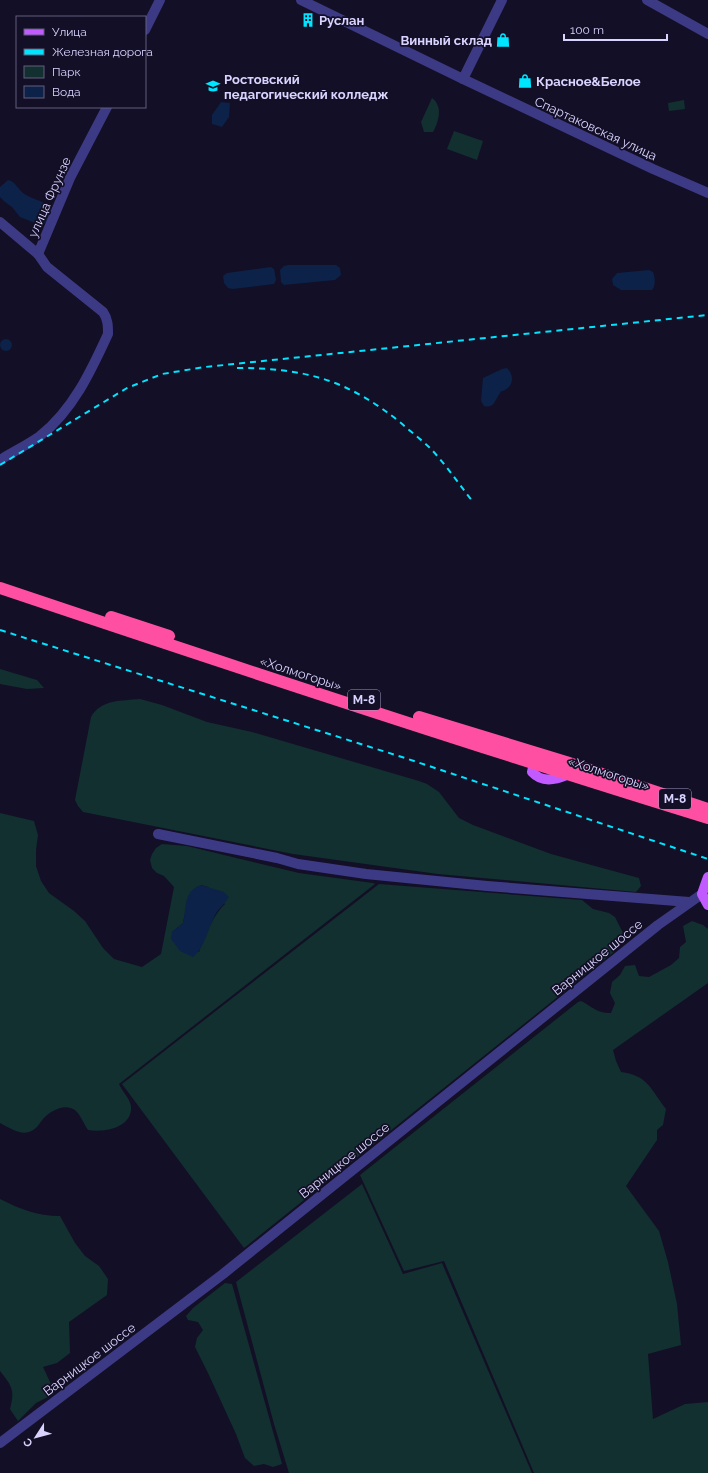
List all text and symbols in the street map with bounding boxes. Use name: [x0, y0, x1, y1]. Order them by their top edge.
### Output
building icon: Руслан: [300, 12, 316, 28]
place label: Руслан: [319, 13, 365, 28]
legend: [16, 16, 146, 108]
scale bar: [564, 16, 667, 42]
text: 100 m: [570, 23, 604, 37]
text: Улица: [52, 25, 87, 39]
shop icon: Винный склад: [495, 32, 511, 48]
place label: Винный склад: [400, 33, 492, 48]
text: Железная дорога: [52, 45, 153, 59]
text: Парк: [52, 65, 81, 79]
place label: Ростовский педагогический колледж: [224, 72, 388, 102]
shop icon: Красное&Белое: [517, 73, 533, 89]
place label: Красное&Белое: [536, 74, 641, 89]
school or university icon: Ростовский педагогический колледж: [205, 78, 221, 94]
text: Вода: [52, 85, 81, 99]
street label: Спартаковская улица: [532, 94, 659, 163]
street label: улица Фрунзе: [25, 154, 74, 240]
street label: «Холмогоры»: [258, 653, 344, 694]
road number: М-8: [348, 690, 380, 710]
street label: «Холмогоры»: [566, 753, 652, 794]
road number: М-8: [659, 789, 691, 809]
street label: Варницкое шоссе: [549, 916, 646, 998]
street label: Варницкое шоссе: [296, 1119, 393, 1201]
street label: Варницкое шоссе: [40, 1320, 139, 1399]
north arrow: [16, 1417, 56, 1457]
text: С: [21, 1435, 36, 1449]

